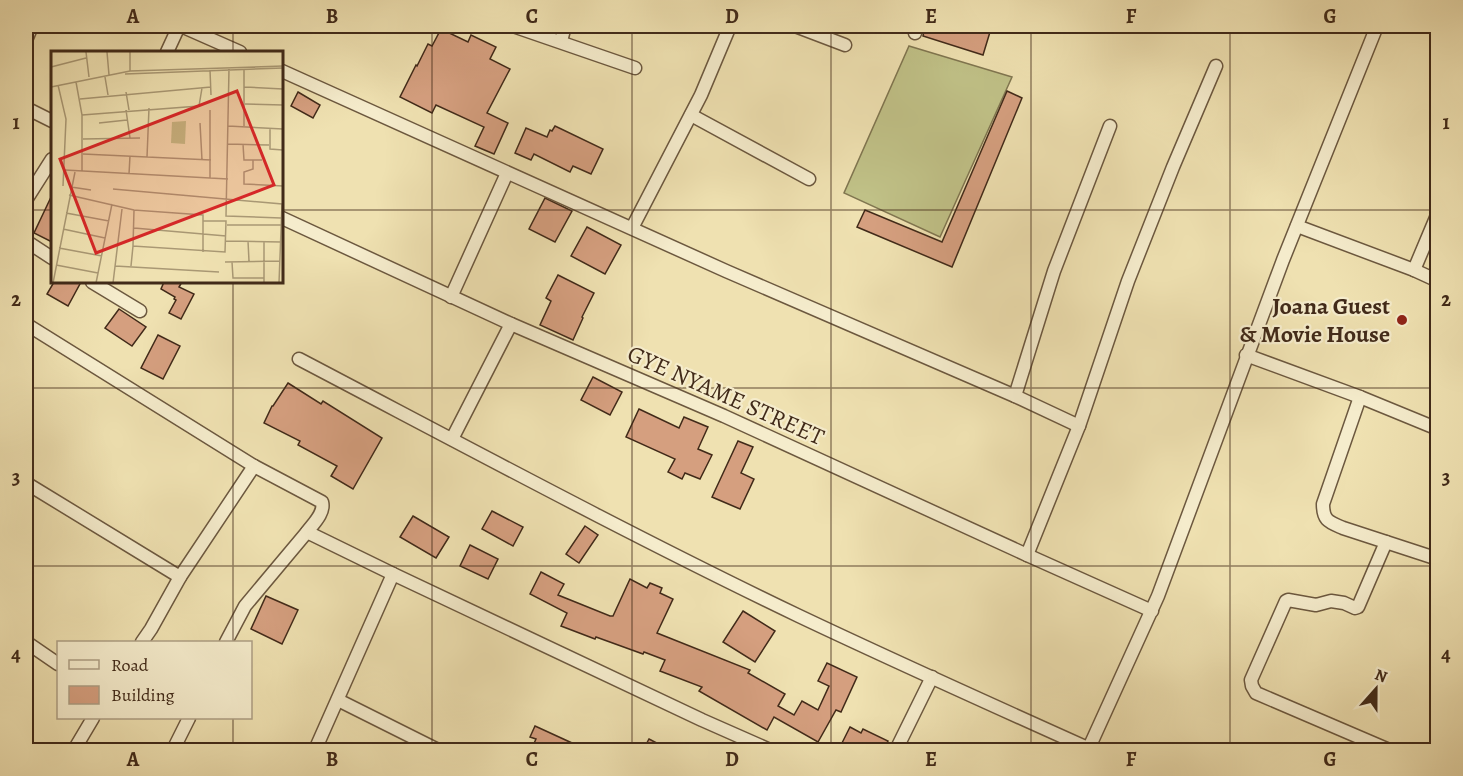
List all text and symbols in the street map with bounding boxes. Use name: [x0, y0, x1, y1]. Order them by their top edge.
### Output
text: A: [126, 3, 140, 30]
text: B: [326, 3, 338, 30]
text: C: [526, 3, 538, 30]
text: D: [725, 3, 739, 30]
text: E: [925, 3, 937, 30]
text: F: [1126, 3, 1137, 30]
text: G: [1323, 3, 1337, 30]
inset map: [51, 51, 284, 284]
text: 1: [12, 109, 20, 136]
text: 1: [1442, 109, 1450, 136]
text: 2: [11, 286, 21, 313]
text: 2: [1441, 286, 1451, 313]
place label: Joana Guest & Movie House: [1239, 290, 1390, 350]
marker: Joana Guest & Movie House: [1395, 313, 1409, 327]
street label: GYE NYAME STREET: [623, 337, 829, 453]
text: 3: [12, 464, 20, 491]
text: 3: [1442, 464, 1450, 491]
text: 4: [11, 641, 21, 668]
legend: [57, 641, 252, 719]
text: 4: [1441, 641, 1451, 668]
text: Road: [111, 653, 149, 677]
north arrow: [1346, 659, 1406, 719]
text: N: [1372, 664, 1391, 688]
text: Building: [111, 683, 175, 707]
text: A: [126, 746, 140, 773]
text: B: [326, 746, 338, 773]
text: C: [526, 746, 538, 773]
text: D: [725, 746, 739, 773]
text: E: [925, 746, 937, 773]
text: F: [1126, 746, 1137, 773]
text: G: [1323, 746, 1337, 773]

